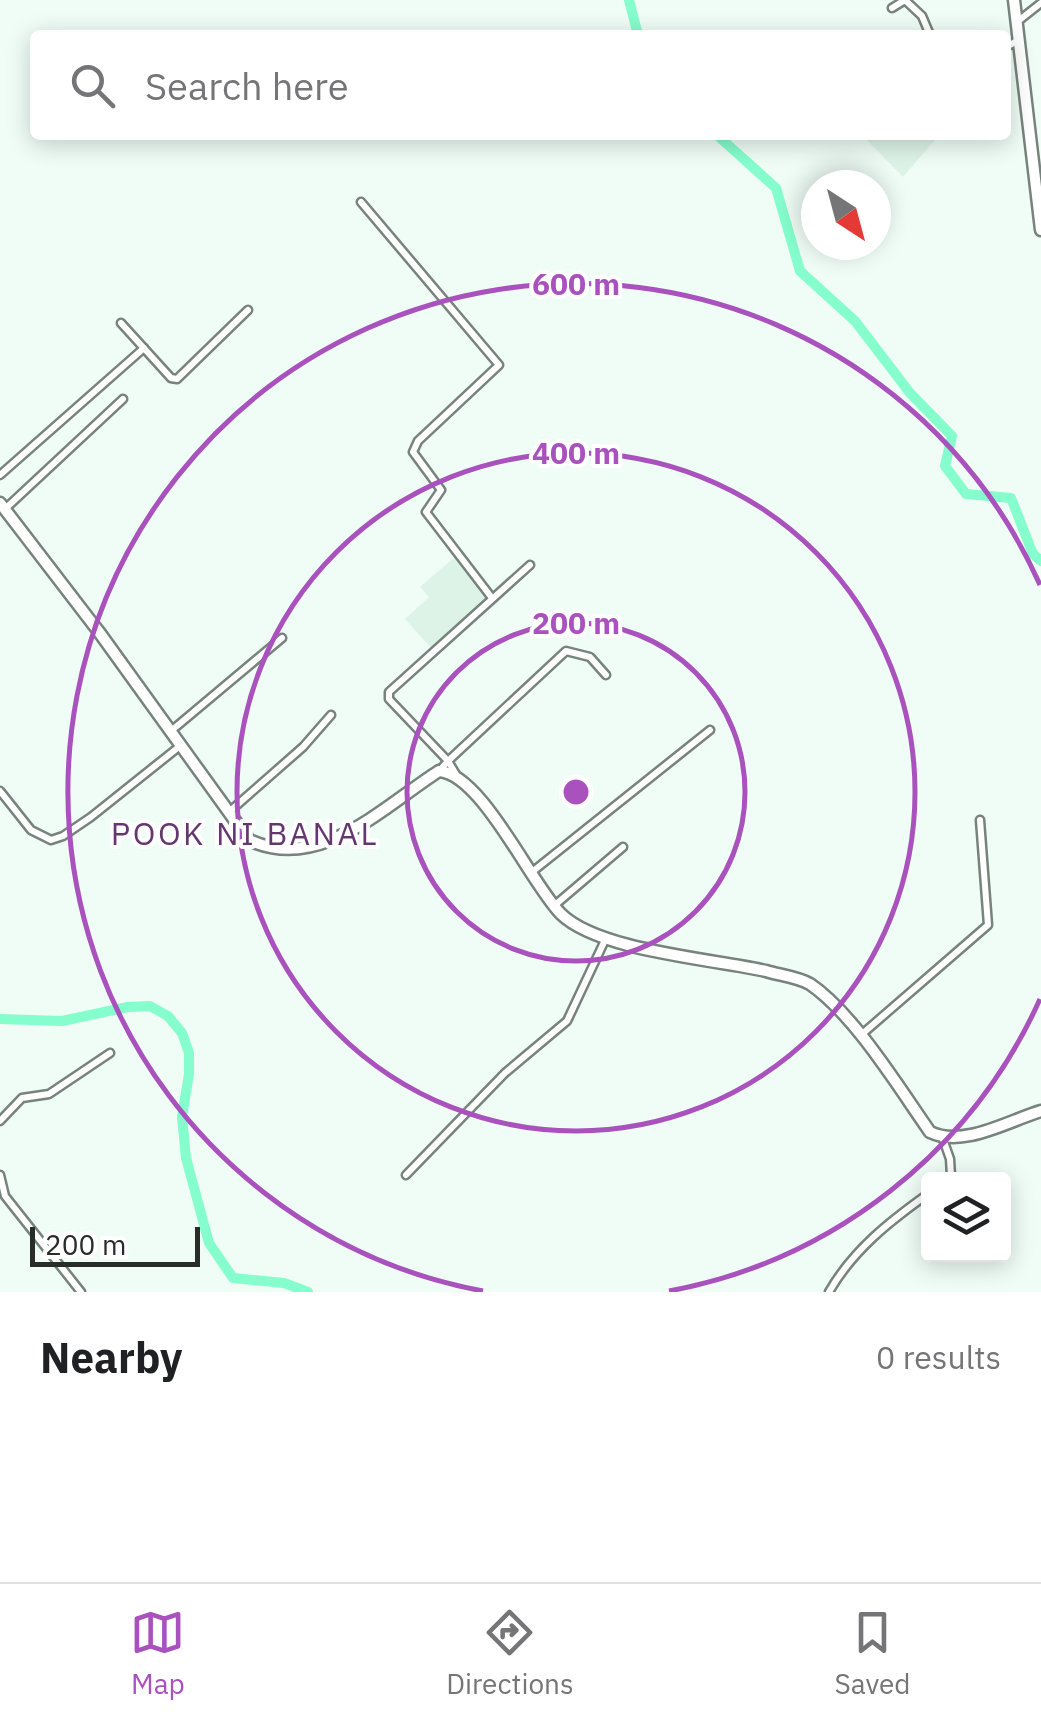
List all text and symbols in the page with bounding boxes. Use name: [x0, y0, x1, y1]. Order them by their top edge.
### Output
search box: [30, 30, 1011, 140]
icon: search: [65, 58, 120, 113]
text: Search here: [145, 61, 349, 110]
north arrow: [801, 170, 891, 260]
text: 600 m: [532, 264, 620, 303]
text: 400 m: [532, 433, 620, 472]
text: 200 m: [532, 603, 620, 642]
centre of rings: [558, 774, 594, 810]
district label: POOK NI BANAL: [111, 812, 379, 854]
map controls: [921, 1172, 1011, 1262]
button: layers: [921, 1172, 1011, 1262]
scale bar: [30, 1222, 200, 1266]
text: 200 m: [45, 1226, 126, 1263]
text: Nearby: [40, 1330, 182, 1385]
text: 0 results: [876, 1336, 1001, 1378]
tab: Map: [130, 1605, 185, 1702]
tab: Directions: [446, 1605, 574, 1702]
tab: Saved: [834, 1605, 911, 1702]

